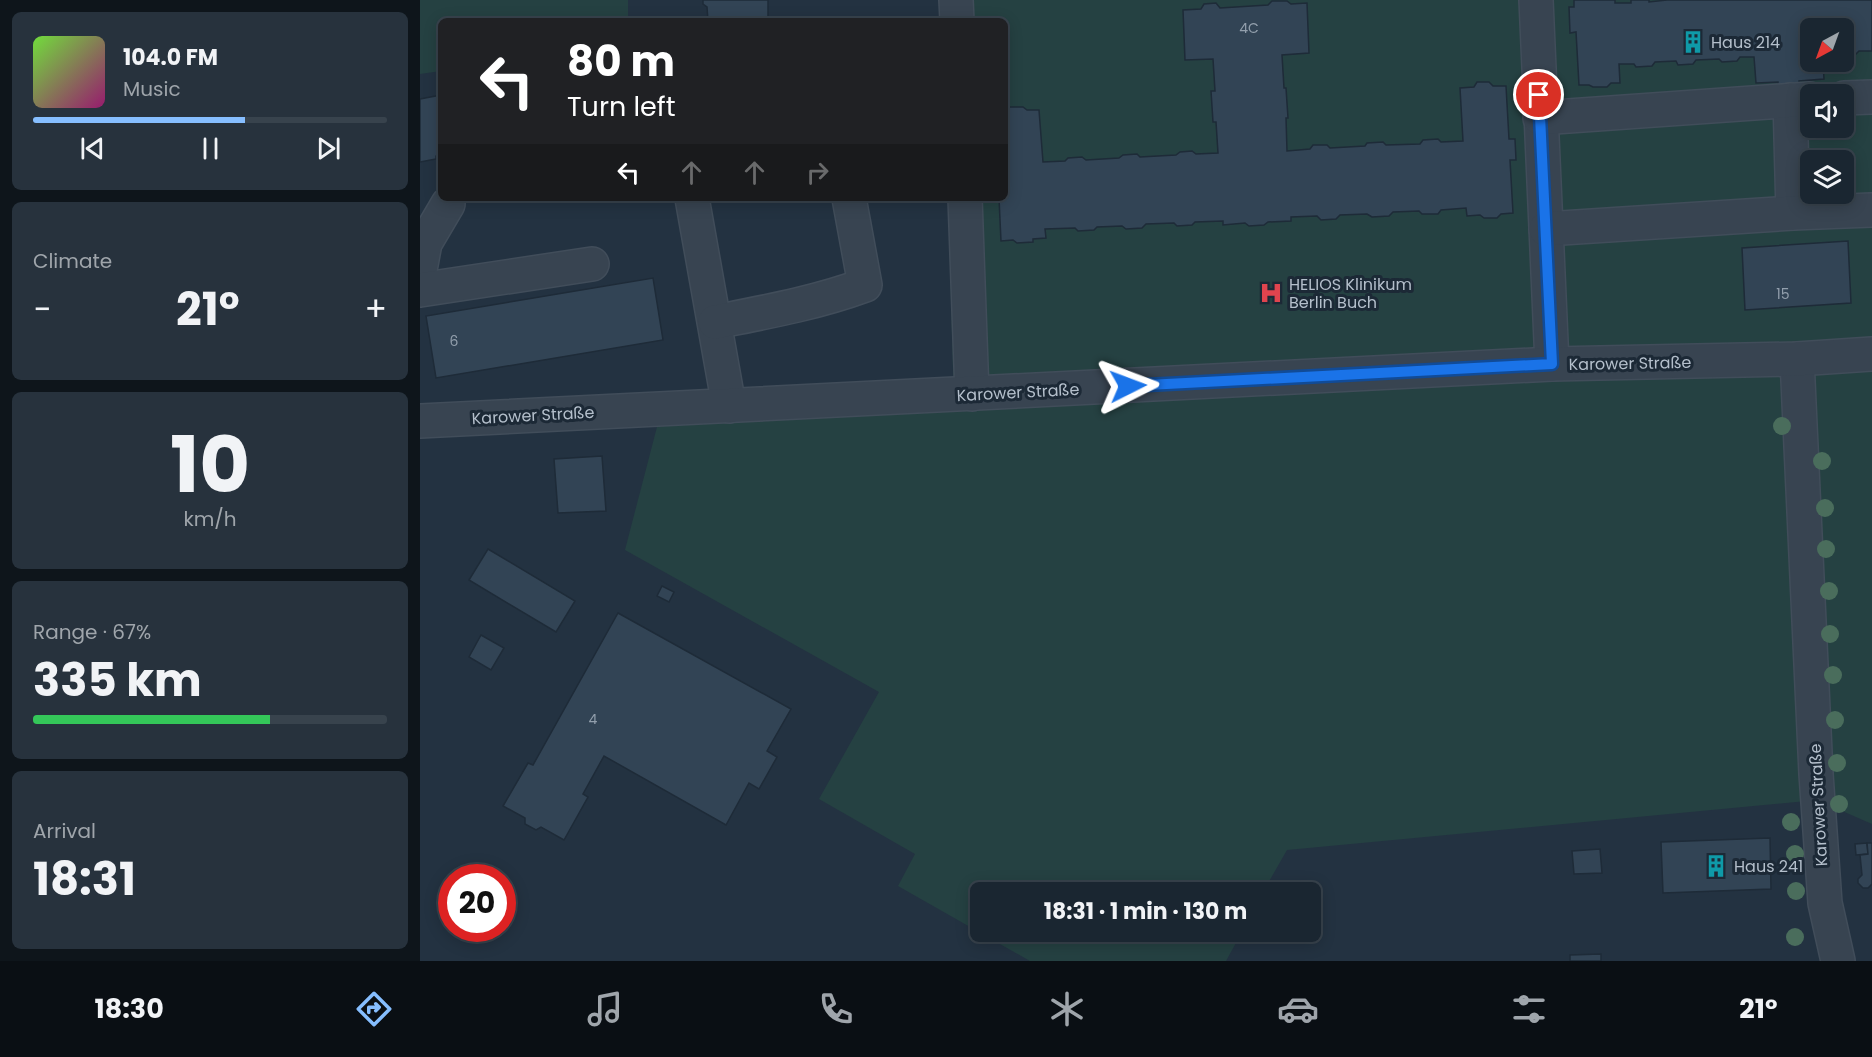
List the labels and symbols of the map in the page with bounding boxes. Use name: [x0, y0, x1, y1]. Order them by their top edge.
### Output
house number: 4C: [1239, 18, 1259, 38]
north arrow: [1800, 18, 1854, 72]
building icon: Haus 214: [1680, 29, 1706, 55]
place label: Haus 214: [1711, 31, 1780, 54]
pin: [1513, 69, 1564, 120]
place label: HELIOS Klinikum Berlin Buch: [1289, 273, 1412, 314]
hospital icon: HELIOS Klinikum Berlin Buch: [1258, 280, 1284, 306]
house number: 15: [1776, 284, 1790, 304]
house number: 6: [450, 331, 459, 351]
street label: Karower Straße: [1568, 351, 1692, 376]
position arrow: [1096, 354, 1160, 418]
street label: Karower Straße: [956, 378, 1080, 407]
street label: Karower Straße: [471, 401, 595, 430]
house number: 4: [589, 709, 598, 729]
street label: Karower Straße: [1804, 743, 1833, 867]
building icon: Haus 241: [1703, 853, 1729, 879]
place label: Haus 241: [1734, 855, 1803, 878]
speed limit sign: 20: [438, 864, 516, 942]

